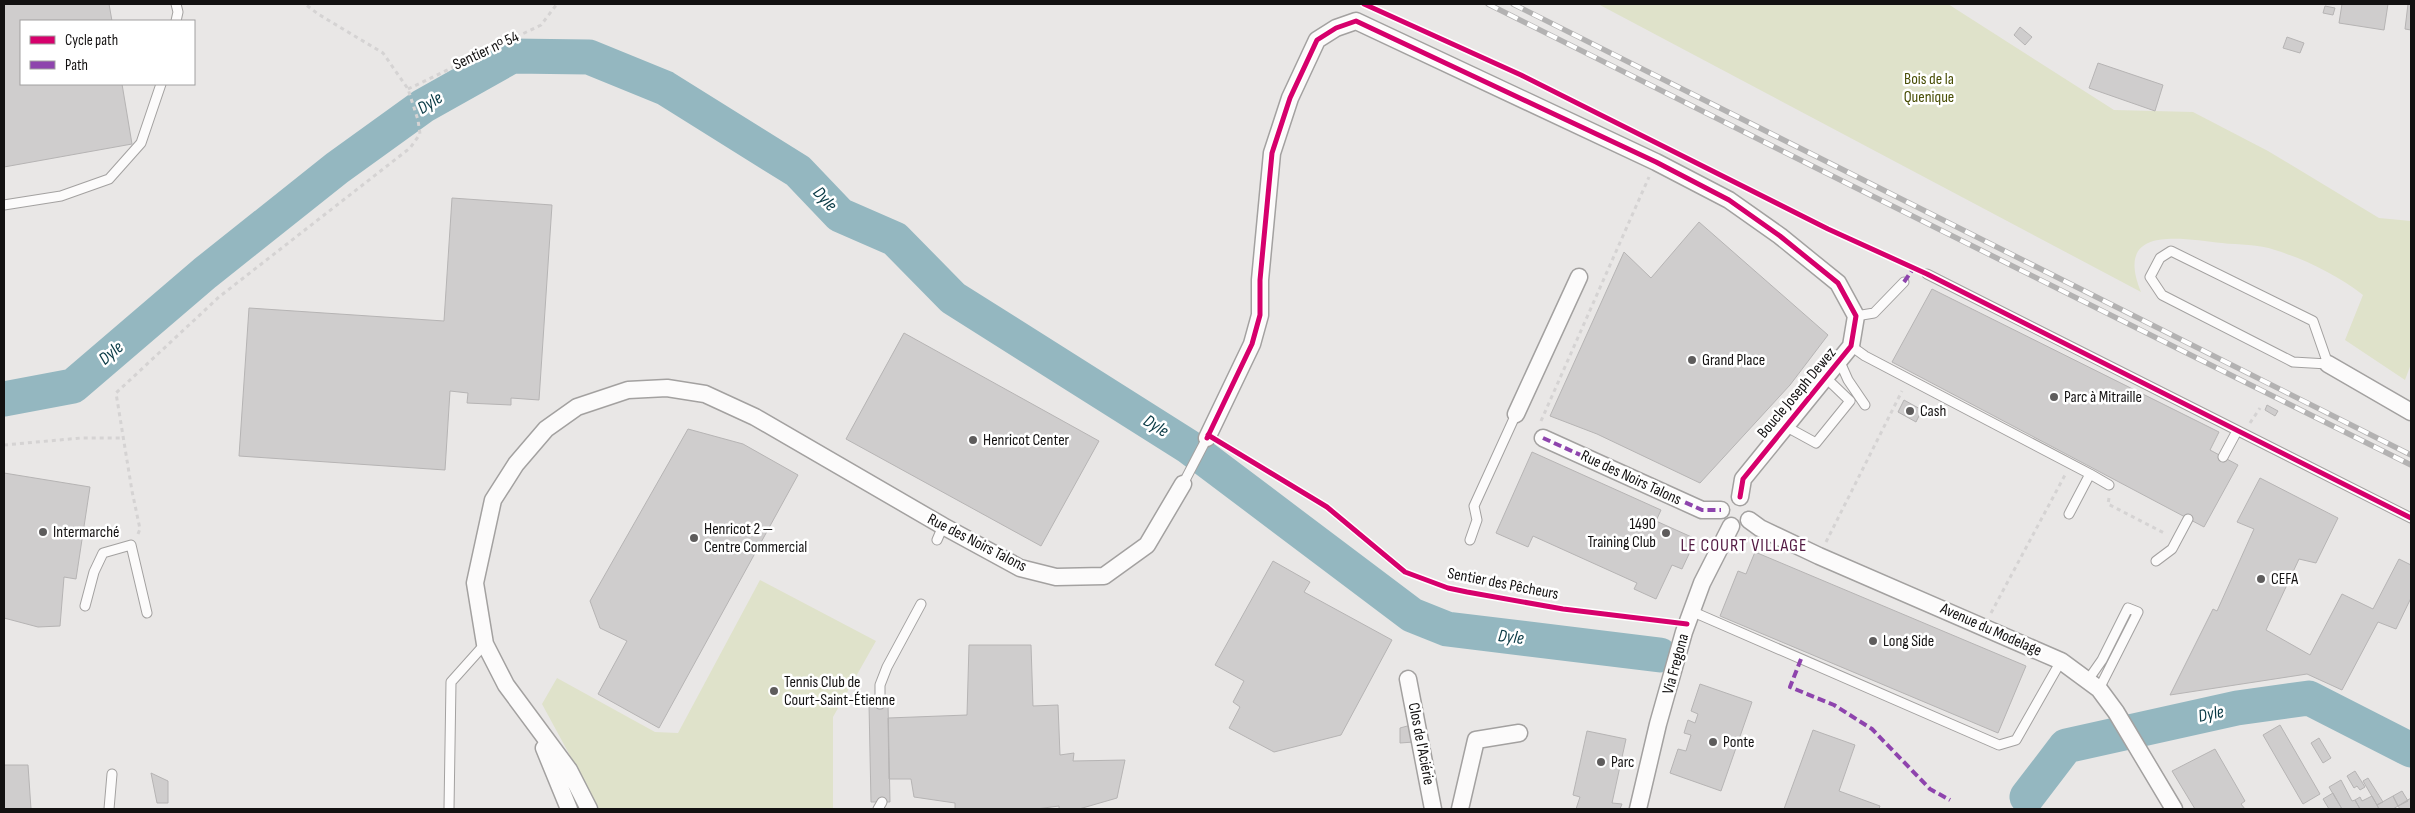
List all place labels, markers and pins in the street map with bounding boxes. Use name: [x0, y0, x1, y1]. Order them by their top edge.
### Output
place label: Grand Place: [1702, 351, 1765, 370]
marker: Grand Place: [1686, 354, 1698, 366]
place label: Parc à Mitraille: [2064, 388, 2142, 407]
marker: Parc à Mitraille: [2048, 391, 2060, 403]
place label: Cash: [1920, 402, 1946, 421]
marker: Cash: [1904, 405, 1916, 417]
place label: Henricot Center: [983, 431, 1070, 450]
marker: Henricot Center: [967, 434, 979, 446]
place label: 1490 Training Club: [1588, 515, 1656, 552]
place label: Henricot 2 — Centre Commercial: [704, 520, 807, 557]
place label: Intermarché: [53, 523, 119, 542]
marker: Intermarché: [37, 526, 49, 538]
marker: 1490 Training Club: [1660, 527, 1672, 539]
marker: Henricot 2 — Centre Commercial: [688, 532, 700, 544]
place label: CEFA: [2271, 570, 2298, 589]
marker: CEFA: [2255, 573, 2267, 585]
place label: Long Side: [1883, 632, 1934, 651]
marker: Long Side: [1867, 635, 1879, 647]
place label: Tennis Club de Court-Saint-Étienne: [784, 673, 895, 710]
marker: Tennis Club de Court-Saint-Étienne: [768, 685, 780, 697]
place label: Ponte: [1723, 733, 1755, 752]
marker: Ponte: [1707, 736, 1719, 748]
place label: Parc: [1611, 753, 1634, 772]
marker: Parc: [1595, 756, 1607, 768]

